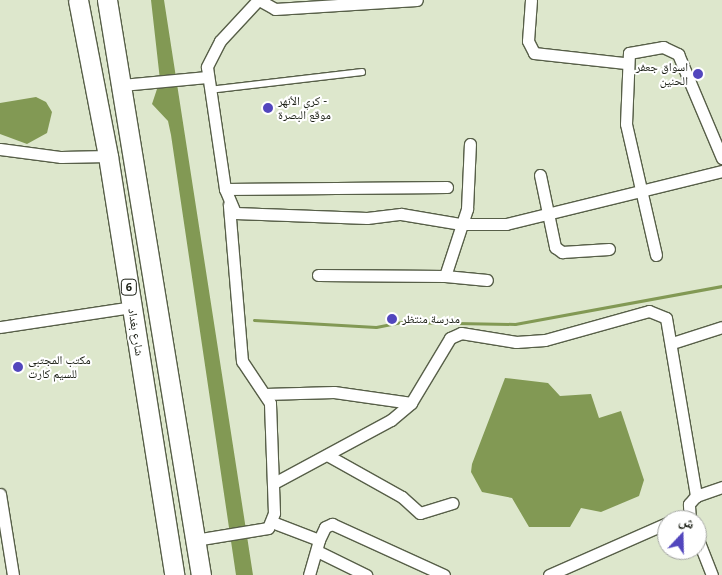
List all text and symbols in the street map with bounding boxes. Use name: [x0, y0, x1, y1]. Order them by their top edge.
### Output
place label: اسواق جعفر الحنين: [636, 60, 688, 88]
marker: اسواق جعفر الحنين: [692, 68, 704, 80]
place label: كري الأنهر - موقع البصرة: [278, 94, 331, 122]
marker: كري الأنهر - موقع البصرة: [262, 102, 274, 114]
road number: 6: [120, 278, 138, 296]
street label: شارع بغداد: [125, 307, 147, 357]
place label: مدرسة منتظر: [402, 312, 460, 326]
marker: مدرسة منتظر: [386, 313, 398, 325]
place label: مكتب المجتبى للسيم كارت: [28, 353, 91, 381]
marker: مكتب المجتبى للسيم كارت: [12, 361, 24, 373]
north arrow: [657, 510, 707, 560]
text: ش: [677, 510, 698, 533]

